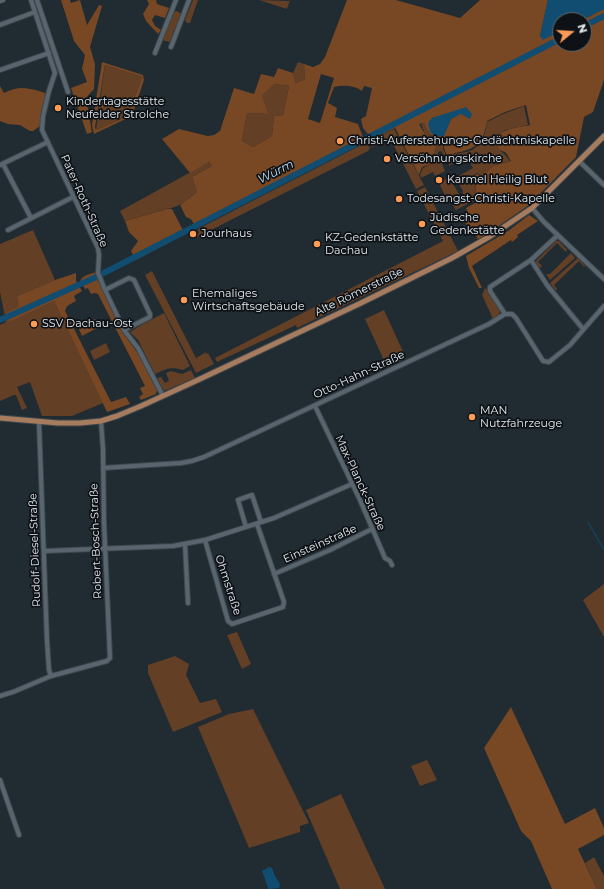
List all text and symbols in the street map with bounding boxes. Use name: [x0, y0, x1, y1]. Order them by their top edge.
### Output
north arrow: [552, 12, 592, 52]
text: N: [574, 22, 590, 35]
place label: Kindertagesstätte Neufelder Strolche: [66, 95, 169, 121]
marker: Kindertagesstätte Neufelder Strolche: [53, 103, 63, 113]
place label: Christi-Auferstehungs-Gedächtniskapelle: [348, 134, 575, 148]
marker: Christi-Auferstehungs-Gedächtniskapelle: [335, 136, 345, 146]
place label: Versöhnungskirche: [395, 152, 502, 166]
street label: Pater-Roth-Straße: [58, 153, 110, 249]
marker: Versöhnungskirche: [382, 154, 392, 164]
water label: Würm: [256, 157, 296, 187]
place label: Karmel Heilig Blut: [447, 173, 548, 187]
marker: Karmel Heilig Blut: [434, 175, 444, 185]
place label: Todesangst-Christi-Kapelle: [407, 192, 555, 206]
marker: Todesangst-Christi-Kapelle: [394, 194, 404, 204]
place label: Jüdische Gedenkstätte: [430, 211, 504, 237]
marker: Jüdische Gedenkstätte: [417, 219, 427, 229]
place label: Jourhaus: [201, 227, 252, 241]
marker: Jourhaus: [188, 229, 198, 239]
place label: KZ-Gedenkstätte Dachau: [325, 231, 419, 257]
marker: KZ-Gedenkstätte Dachau: [312, 239, 322, 249]
street label: Alte Römerstraße: [313, 265, 405, 319]
place label: Ehemaliges Wirtschaftsgebäude: [192, 287, 305, 313]
marker: Ehemaliges Wirtschaftsgebäude: [179, 295, 189, 305]
place label: SSV Dachau-Ost: [42, 317, 132, 331]
marker: SSV Dachau-Ost: [29, 319, 39, 329]
street label: Otto-Hahn-Straße: [311, 348, 407, 402]
place label: MAN Nutzfahrzeuge: [480, 404, 562, 430]
marker: MAN Nutzfahrzeuge: [467, 412, 477, 422]
street label: Max-Planck-Straße: [332, 433, 388, 533]
street label: Robert-Bosch-Straße: [87, 483, 105, 599]
street label: Rudolf-Diesel-Straße: [26, 493, 44, 607]
street label: Einsteinstraße: [281, 522, 359, 566]
street label: Ohmstraße: [212, 553, 244, 617]

